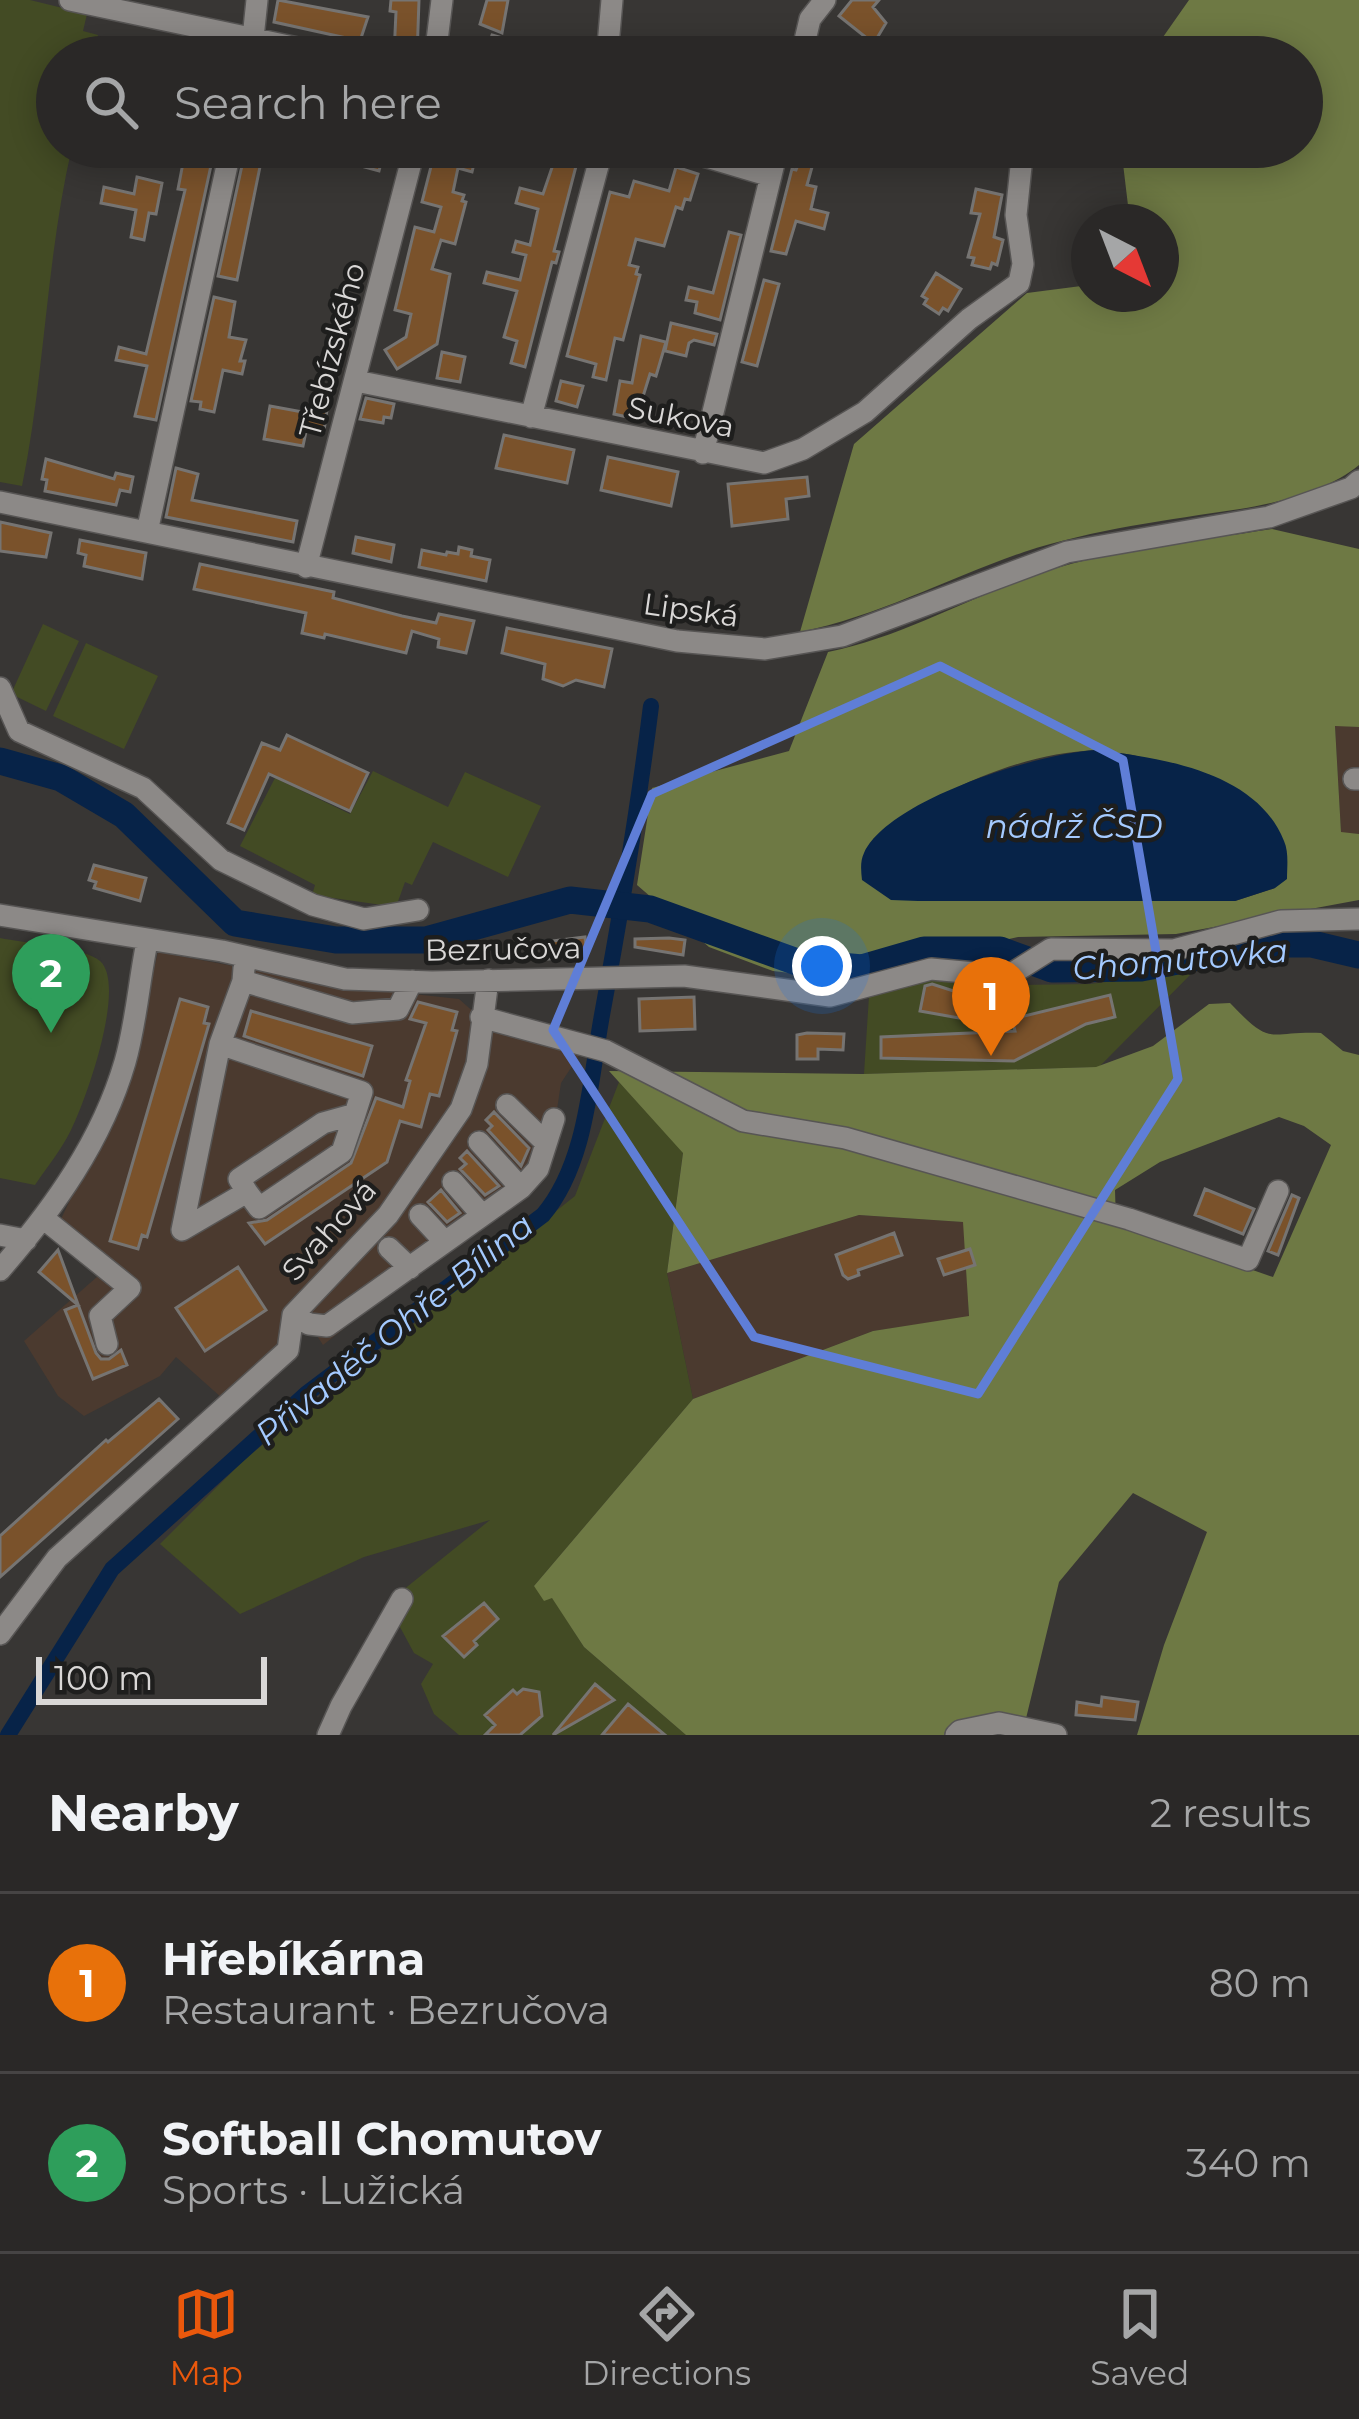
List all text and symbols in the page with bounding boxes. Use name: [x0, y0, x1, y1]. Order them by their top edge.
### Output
search box: [36, 36, 1323, 168]
icon: search: [78, 69, 144, 135]
text: Search here: [174, 75, 442, 130]
north arrow: [1071, 204, 1179, 312]
street label: Třebízského: [291, 259, 373, 441]
street label: Sukova: [625, 389, 737, 445]
street label: Lipská: [641, 585, 741, 635]
water label: nádrž ČSD: [985, 806, 1163, 846]
street label: Bezručova: [424, 929, 582, 969]
water label: Chomutovka: [1071, 930, 1289, 988]
pin: 2: [12, 934, 90, 1033]
your location: [792, 936, 852, 996]
pin: 1: [952, 957, 1030, 1056]
street label: Svahová: [274, 1172, 384, 1288]
water label: Přivaděč Ohře-Bílina: [247, 1205, 541, 1453]
scale bar: [36, 1651, 267, 1704]
text: 100 m: [54, 1658, 153, 1698]
text: Nearby: [48, 1782, 239, 1844]
text: 2 results: [1150, 1789, 1311, 1837]
text: Hřebíkárna: [162, 1931, 425, 1986]
text: 1: [79, 1959, 95, 2007]
text: 80 m: [1209, 1959, 1311, 2007]
text: Restaurant · Bezručova: [162, 1986, 610, 2034]
text: Softball Chomutov: [162, 2111, 601, 2166]
text: 2: [75, 2139, 99, 2187]
text: 340 m: [1186, 2139, 1311, 2187]
text: Sports · Lužická: [162, 2166, 465, 2214]
tab: Map: [170, 2281, 243, 2393]
tab: Directions: [582, 2281, 751, 2393]
tab: Saved: [1090, 2281, 1189, 2393]

